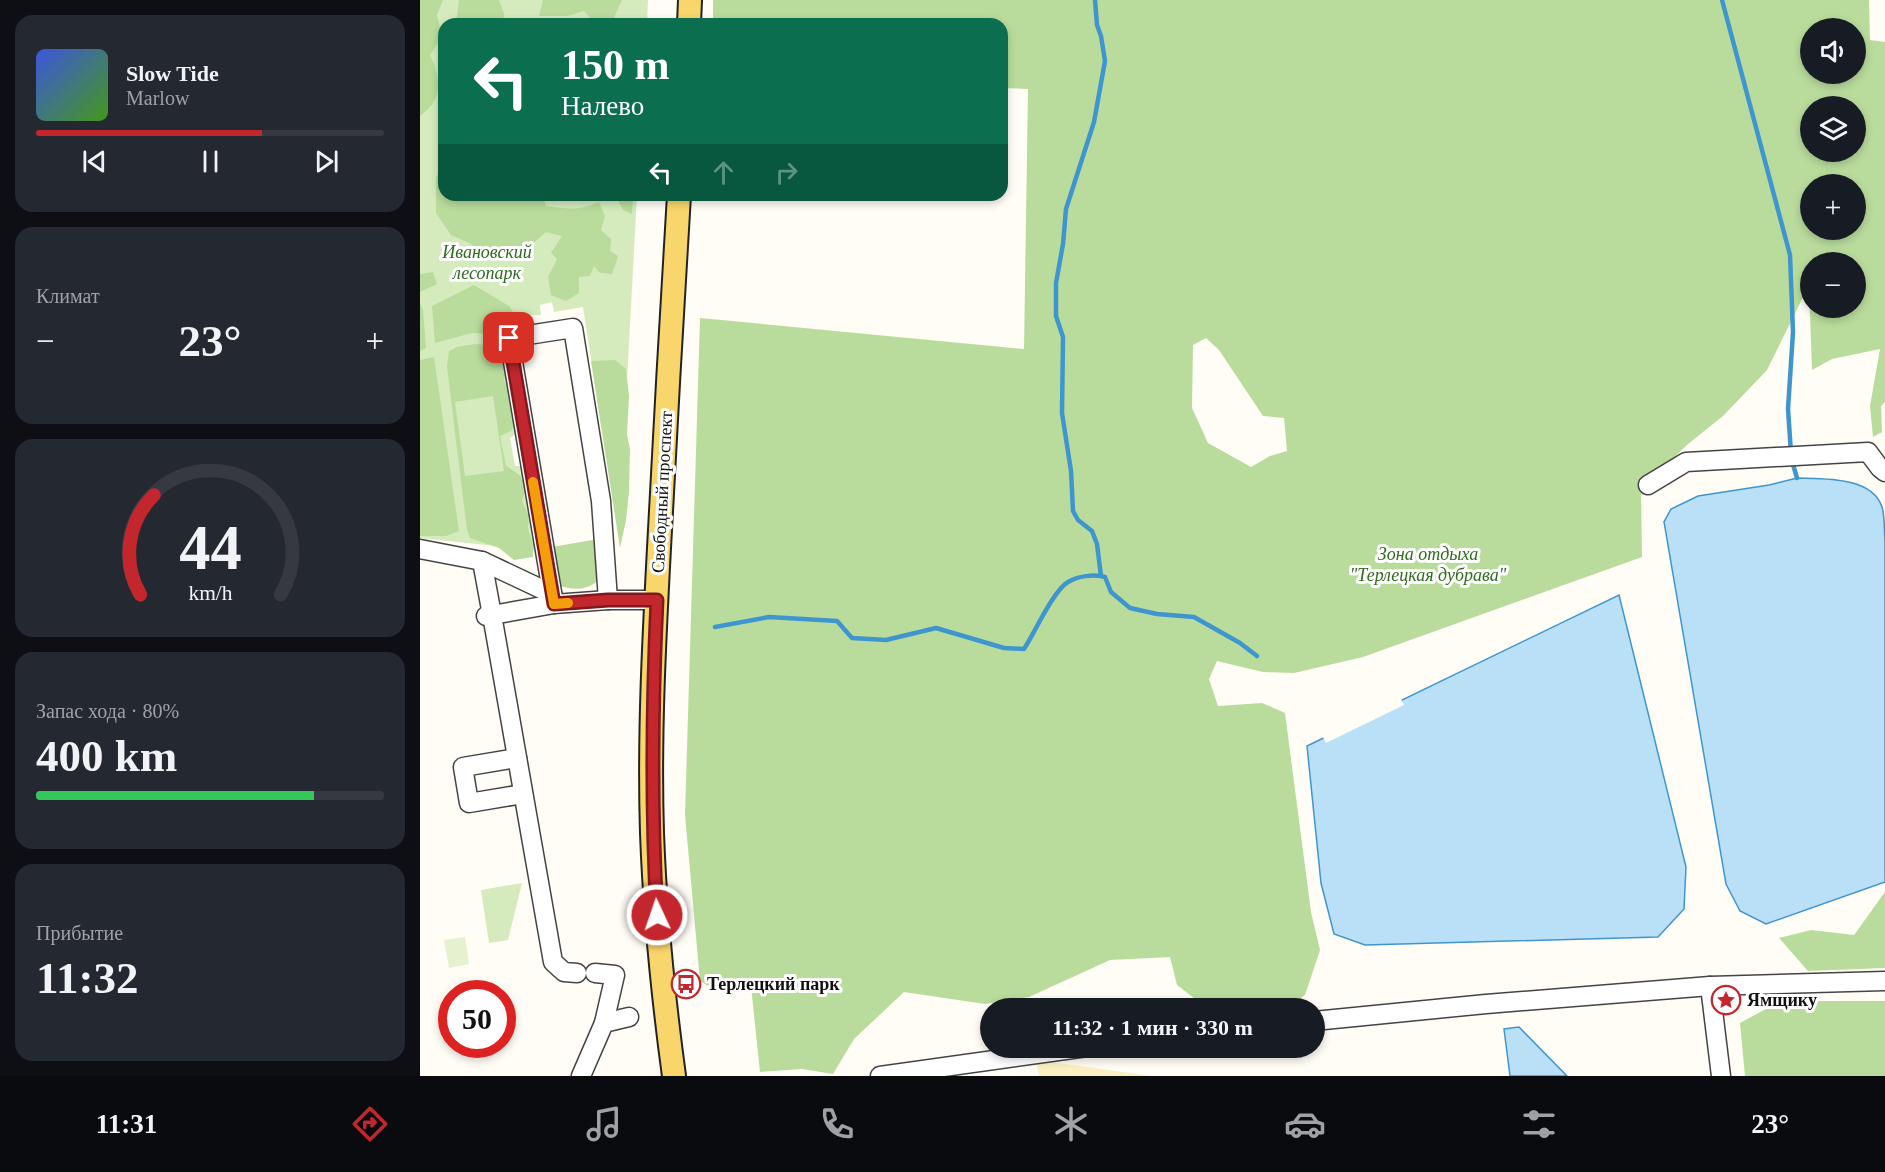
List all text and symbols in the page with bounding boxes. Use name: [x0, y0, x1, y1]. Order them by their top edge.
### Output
map controls: [1800, 18, 1866, 318]
button: sound: [1800, 18, 1866, 84]
icon: left: [462, 42, 540, 120]
text: 150 m: [561, 42, 670, 88]
text: Slow Tide: [126, 61, 219, 86]
text: Marlow: [126, 87, 189, 109]
text: Налево: [561, 91, 644, 121]
button: layers: [1800, 96, 1866, 162]
icon: previous: [78, 145, 111, 178]
icon: pause: [194, 145, 227, 178]
icon: next: [310, 145, 343, 178]
icon: left: [644, 156, 677, 189]
icon: ahead: [707, 156, 740, 189]
icon: right: [770, 156, 803, 189]
button: +: [1800, 174, 1866, 240]
park label: Ивановский лесопарк: [441, 242, 532, 283]
button: −: [1800, 252, 1866, 318]
text: Климат: [36, 285, 100, 307]
pin: [483, 312, 534, 363]
text: 23°: [179, 316, 242, 366]
icon: arrive: [492, 321, 525, 354]
text: −: [36, 323, 55, 359]
text: +: [365, 323, 384, 359]
street label: Свободный проспект: [648, 410, 676, 573]
text: 44: [179, 513, 241, 582]
park label: Зона отдыха "Терлецкая дубрава": [1350, 544, 1507, 585]
text: km/h: [188, 581, 232, 605]
text: Запас хода · 80%: [36, 700, 179, 722]
text: 400 km: [36, 731, 177, 781]
position arrow: [625, 883, 689, 947]
text: Прибытие: [36, 922, 123, 944]
text: 11:32: [36, 953, 139, 1003]
bus stop icon: Терлецкий парк: [670, 968, 702, 1000]
place label: Терлецкий парк: [707, 974, 840, 994]
speed limit sign: 50: [438, 980, 516, 1058]
place icon: Ямщику: [1710, 984, 1742, 1016]
place label: Ямщику: [1747, 990, 1817, 1010]
text: 11:32 · 1 мин · 330 m: [1052, 1015, 1253, 1040]
icon: directions: [349, 1103, 391, 1145]
icon: music: [583, 1103, 625, 1145]
icon: phone: [816, 1103, 858, 1145]
icon: climate: [1050, 1103, 1092, 1145]
icon: car: [1284, 1103, 1326, 1145]
icon: filters: [1518, 1103, 1560, 1145]
text: 11:31: [96, 1109, 157, 1139]
text: 23°: [1751, 1109, 1789, 1139]

